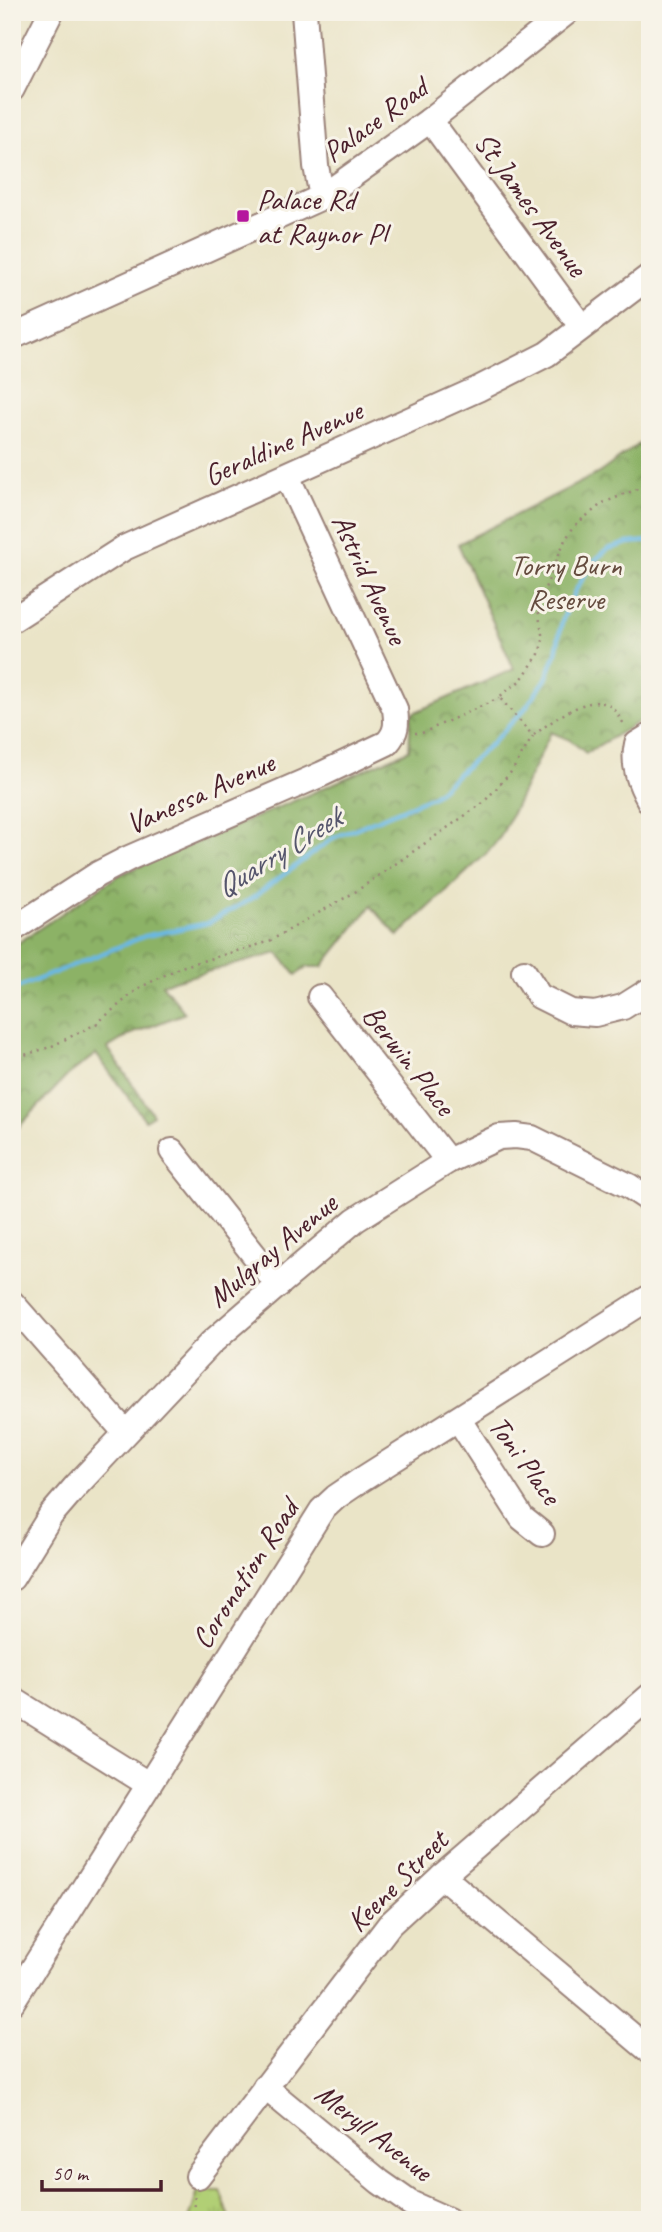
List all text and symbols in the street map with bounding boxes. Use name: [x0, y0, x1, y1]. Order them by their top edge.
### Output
street label: Palace Road: [315, 67, 438, 171]
street label: St James Avenue: [466, 124, 597, 285]
place label: Palace Rd at Raynor Pl: [257, 180, 391, 252]
marker: Palace Rd at Raynor Pl: [235, 208, 251, 224]
street label: Geraldine Avenue: [198, 390, 370, 495]
street label: Astrid Avenue: [323, 508, 418, 652]
park label: Torry Burn Reserve: [510, 546, 622, 618]
street label: Vanessa Avenue: [120, 742, 282, 843]
water label: Quarry Creek: [207, 795, 354, 907]
street label: Berwin Place: [354, 997, 465, 1125]
street label: Mulgray Avenue: [199, 1183, 346, 1315]
street label: Toni Place: [480, 1408, 571, 1514]
street label: Coronation Road: [183, 1489, 310, 1656]
street label: Keene Street: [338, 1820, 458, 1940]
street label: Meryll Avenue: [308, 2074, 442, 2191]
scale bar: [42, 2148, 161, 2192]
text: 50 m: [52, 2160, 90, 2186]

